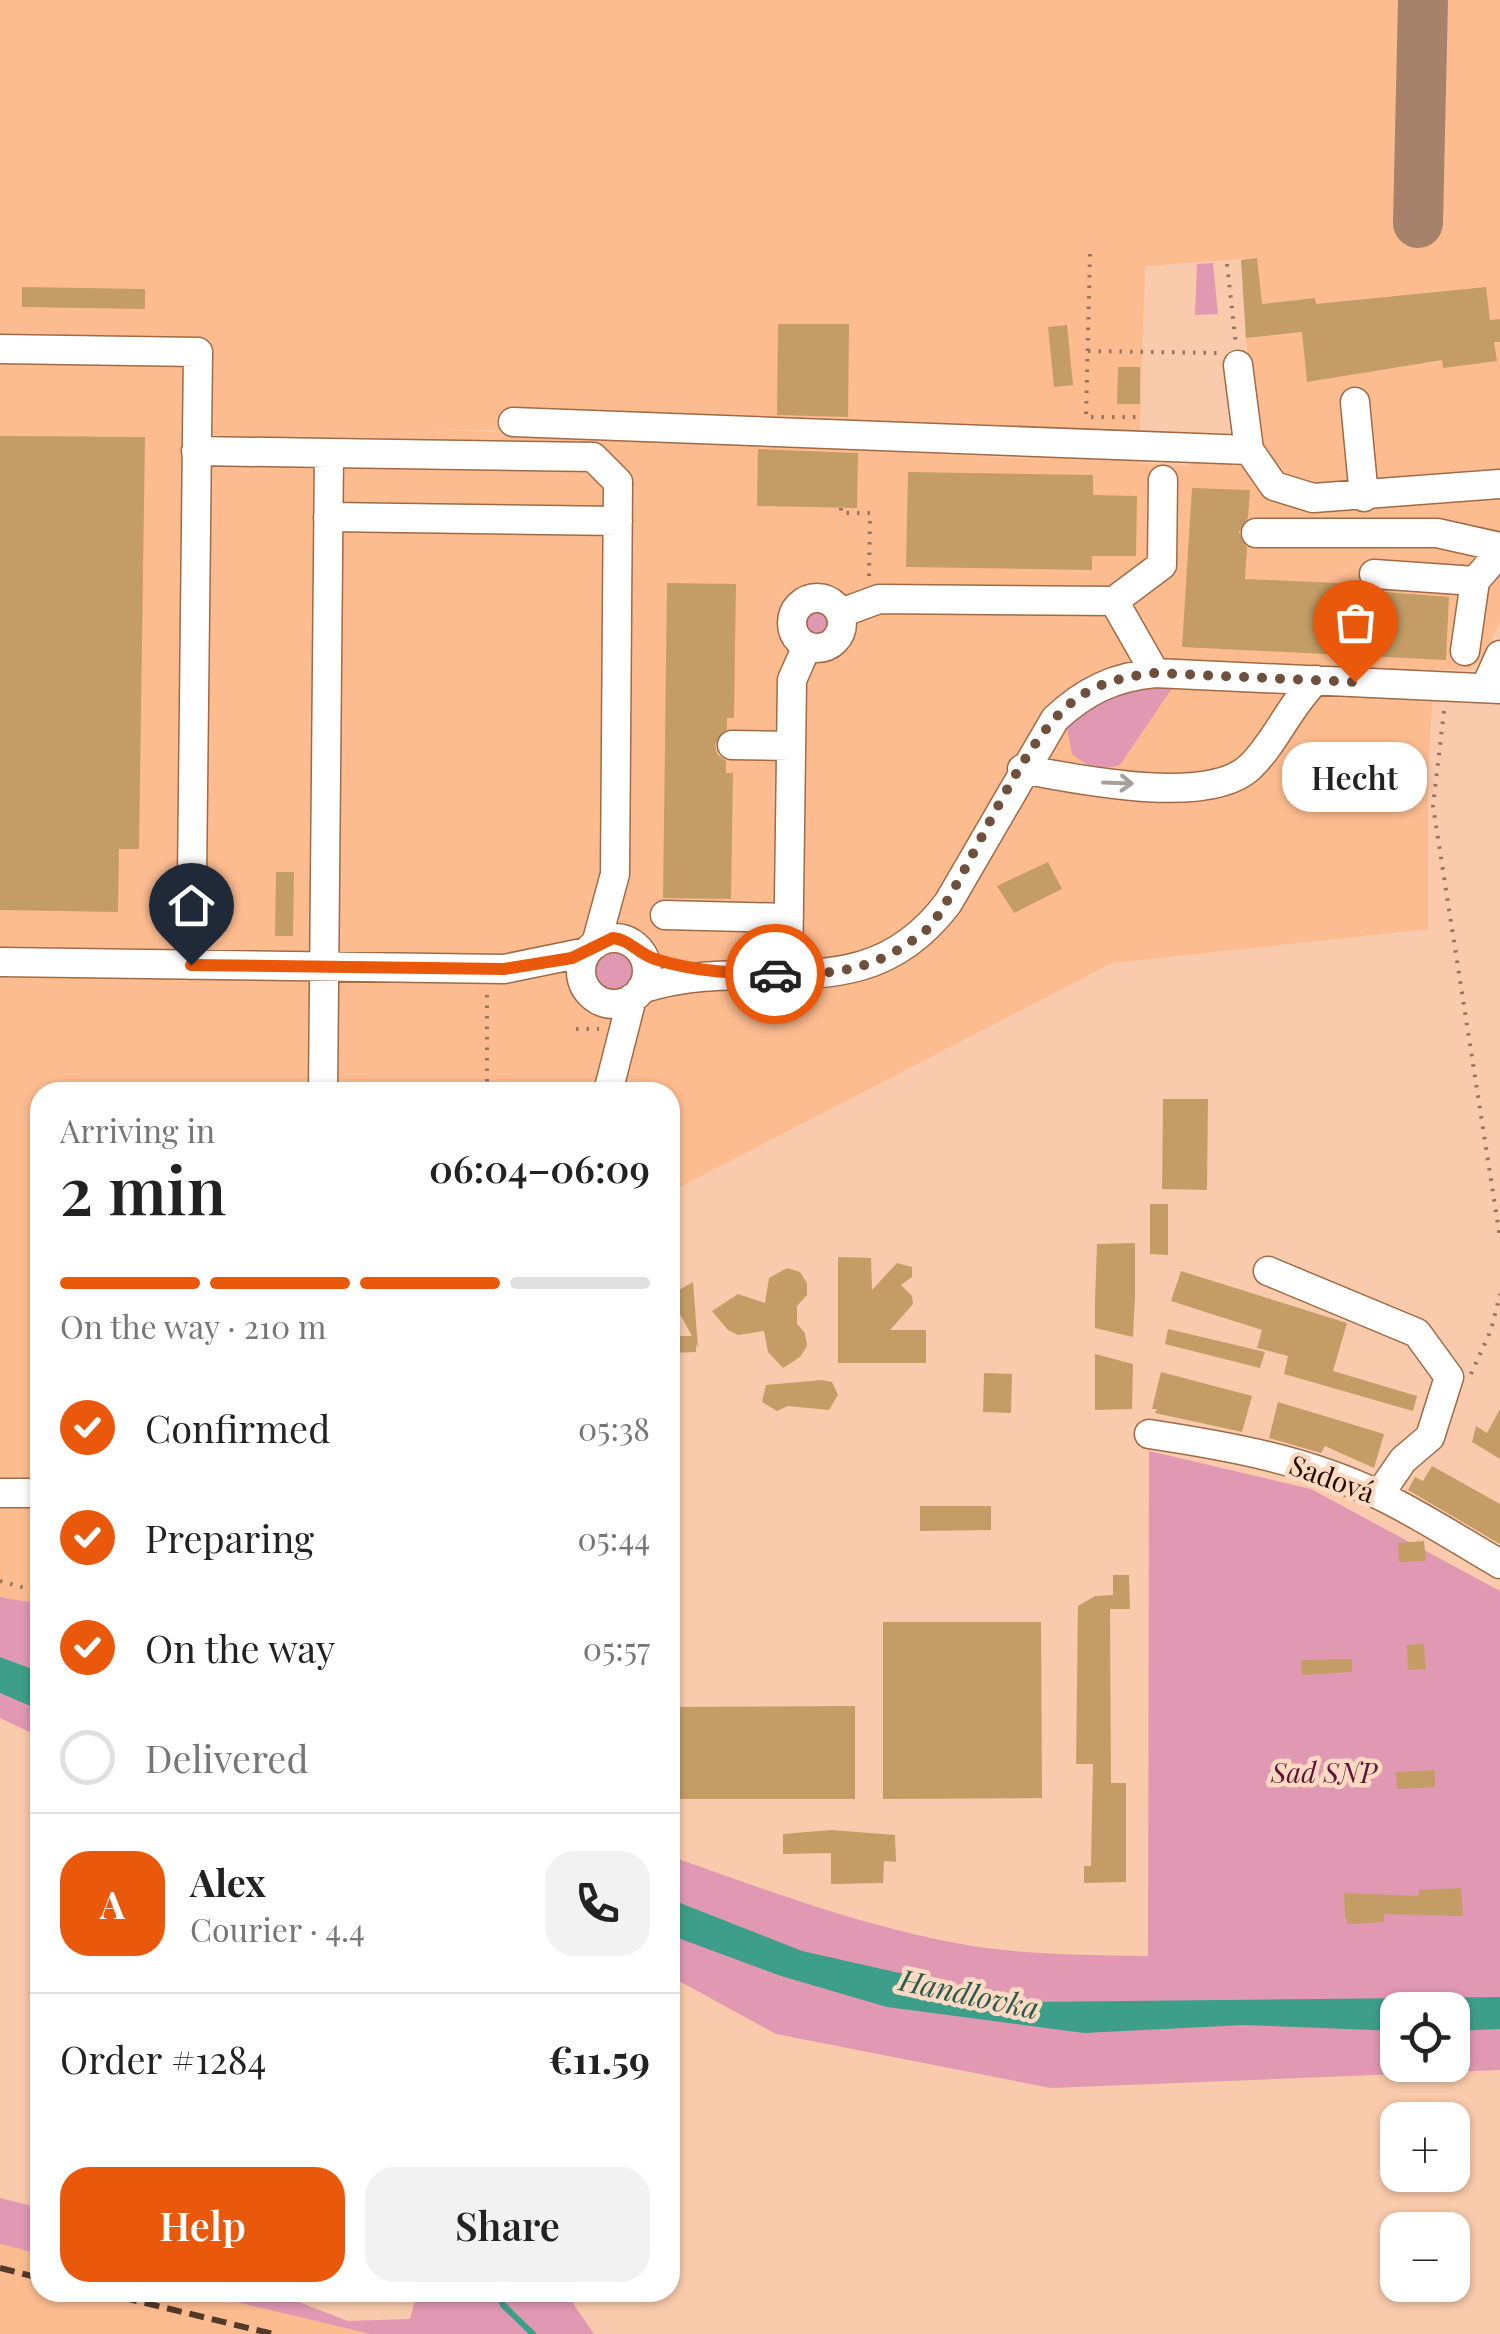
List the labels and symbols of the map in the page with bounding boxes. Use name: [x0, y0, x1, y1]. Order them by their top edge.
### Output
pin: [1313, 580, 1398, 683]
callout: Hecht: [1282, 742, 1428, 812]
one-way arrow: [1102, 774, 1134, 793]
pin: [149, 863, 234, 966]
courier: [725, 924, 825, 1024]
street label: Sadová: [1285, 1445, 1380, 1510]
park label: Sad SNP: [1270, 1753, 1378, 1790]
water label: Handlovka: [895, 1959, 1043, 2027]

